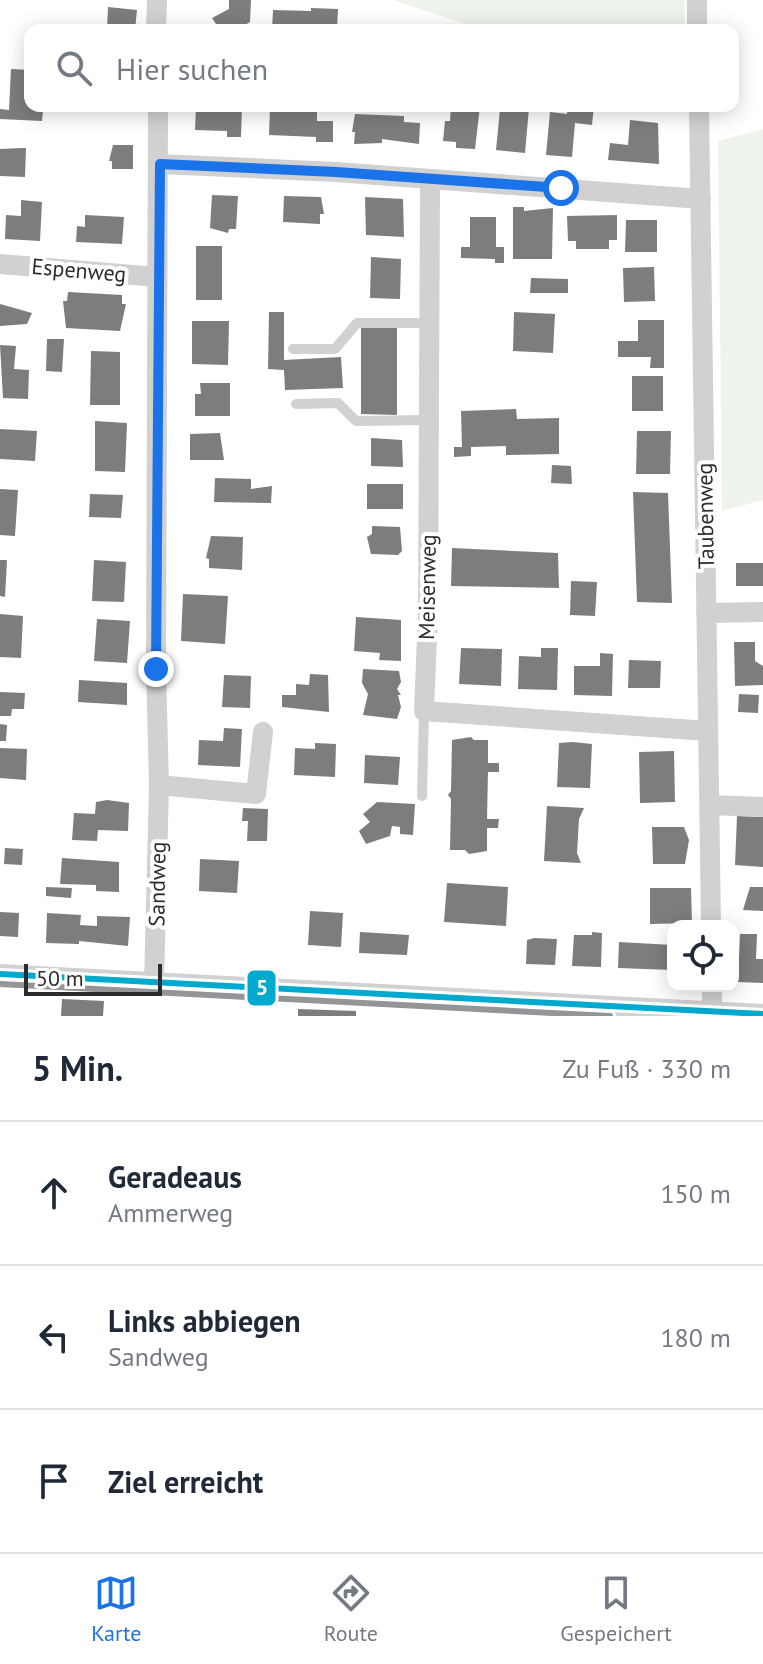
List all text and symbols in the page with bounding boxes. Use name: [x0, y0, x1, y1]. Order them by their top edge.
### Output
search box: [24, 24, 739, 112]
icon: search: [52, 46, 96, 90]
text: Hier suchen: [116, 49, 268, 88]
route start: [543, 170, 579, 206]
street label: Espenweg: [31, 252, 127, 288]
street label: Taubenweg: [690, 463, 720, 569]
street label: Meisenweg: [412, 534, 442, 640]
route end: [138, 651, 174, 687]
street label: Sandweg: [142, 841, 172, 927]
map controls: [667, 920, 739, 992]
button: locate: [667, 920, 739, 992]
scale bar: [24, 960, 162, 996]
text: 50 m: [36, 964, 84, 992]
line badge: 5: [246, 969, 277, 1007]
text: 5: [256, 973, 268, 1001]
text: 5 Min.: [32, 1046, 123, 1090]
text: Zu Fuß · 330 m: [562, 1052, 731, 1085]
text: Geradeaus: [108, 1157, 242, 1196]
icon: ahead: [32, 1171, 76, 1215]
text: 150 m: [660, 1177, 731, 1210]
text: Ammerweg: [108, 1196, 233, 1229]
text: Links abbiegen: [108, 1301, 301, 1340]
icon: left: [32, 1315, 76, 1359]
text: 180 m: [660, 1321, 731, 1354]
text: Sandweg: [108, 1340, 209, 1373]
icon: arrive: [32, 1459, 76, 1503]
text: Ziel erreicht: [108, 1462, 263, 1501]
tab: Karte: [91, 1571, 141, 1647]
tab: Route: [324, 1571, 378, 1647]
tab: Gespeichert: [560, 1571, 672, 1647]

